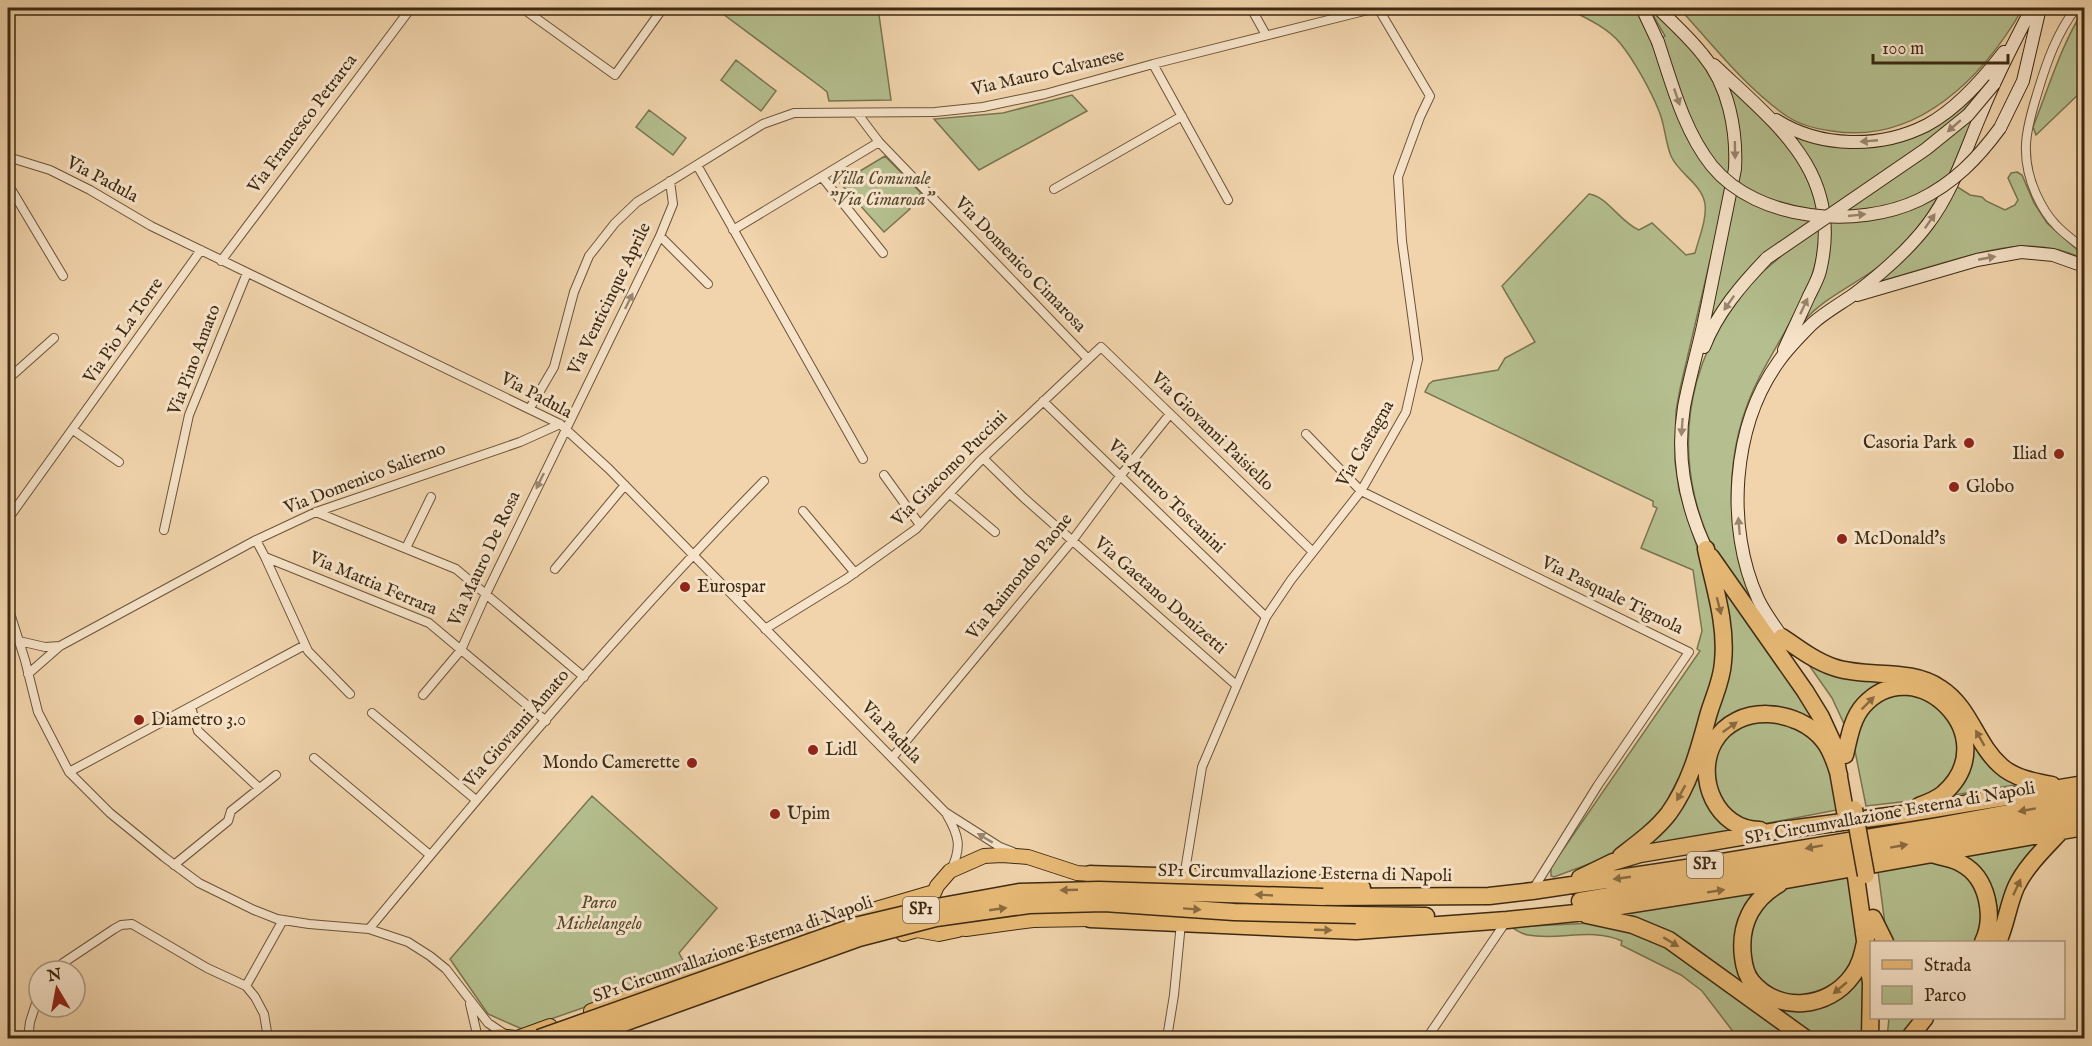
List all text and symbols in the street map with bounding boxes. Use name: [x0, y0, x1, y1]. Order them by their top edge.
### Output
scale bar: [1873, 27, 2008, 65]
text: 100 m: [1882, 38, 1924, 61]
street label: Via Mauro Calvanese: [968, 44, 1127, 102]
street label: Via Francesco Petrarca: [243, 50, 363, 199]
one-way arrow: [1673, 88, 1683, 106]
one-way arrow: [1947, 119, 1962, 132]
one-way arrow: [1860, 136, 1879, 146]
one-way arrow: [1731, 141, 1740, 160]
street label: Via Padula: [61, 151, 142, 209]
park label: Villa Comunale "Via Cimarosa": [828, 168, 936, 212]
street label: Via Domenico Cimarosa: [949, 192, 1091, 338]
one-way arrow: [1848, 210, 1867, 220]
one-way arrow: [1924, 213, 1936, 229]
street label: Via Venticinque Aprile: [563, 219, 657, 380]
one-way arrow: [1978, 253, 1997, 262]
street label: Via Pio La Torre: [78, 274, 169, 389]
one-way arrow: [623, 292, 633, 310]
one-way arrow: [1723, 294, 1735, 310]
one-way arrow: [1800, 297, 1809, 314]
street label: Via Pino Amato: [163, 301, 227, 419]
street label: Via Padula: [495, 367, 576, 425]
street label: Via Giovanni Paisiello: [1145, 367, 1279, 497]
street label: Via Castagna: [1331, 396, 1400, 492]
street label: Via Giacomo Puccini: [887, 406, 1013, 532]
one-way arrow: [1678, 418, 1687, 437]
place label: Casoria Park: [1863, 432, 1957, 455]
street label: Via Arturo Toscanini: [1102, 434, 1230, 559]
marker: Casoria Park: [1962, 436, 1976, 450]
street label: Via Domenico Salierno: [280, 438, 449, 521]
place label: Iliad: [2012, 443, 2047, 466]
marker: Iliad: [2052, 447, 2066, 461]
one-way arrow: [536, 473, 545, 490]
place label: Globo: [1966, 476, 2014, 499]
marker: Globo: [1947, 480, 1961, 494]
street label: Via Mauro De Rosa: [443, 487, 526, 631]
street label: Via Raimondo Paone: [961, 509, 1078, 646]
one-way arrow: [1734, 516, 1744, 535]
place label: McDonald's: [1854, 528, 1946, 551]
street label: Via Gaetano Donizetti: [1088, 532, 1231, 660]
marker: McDonald's: [1835, 532, 1849, 546]
street label: Via Mattia Ferrara: [305, 546, 441, 621]
street label: Via Pasquale Tignola: [1536, 551, 1687, 640]
place label: Eurospar: [697, 576, 766, 599]
marker: Eurospar: [678, 580, 692, 594]
one-way arrow: [1715, 597, 1725, 615]
street label: Via Giovanni Amato: [458, 665, 575, 794]
street label: Via Padula: [855, 696, 927, 769]
one-way arrow: [1860, 697, 1874, 711]
place label: Diametro 3.0: [151, 709, 246, 732]
marker: Diametro 3.0: [132, 713, 146, 727]
one-way arrow: [1721, 721, 1737, 733]
one-way arrow: [1975, 729, 1985, 746]
place label: Lidl: [825, 739, 857, 762]
marker: Lidl: [806, 743, 820, 757]
place label: Mondo Camerette: [543, 752, 680, 775]
marker: Mondo Camerette: [685, 756, 699, 770]
street label: SP1 Circumvallazione Esterna di Napoli: [1743, 777, 2037, 851]
one-way arrow: [1676, 785, 1686, 802]
place label: Upim: [787, 803, 830, 826]
one-way arrow: [2017, 806, 2036, 815]
marker: Upim: [768, 807, 782, 821]
one-way arrow: [977, 832, 993, 843]
one-way arrow: [1890, 842, 1909, 851]
one-way arrow: [1805, 843, 1824, 852]
road number: SP1: [1687, 852, 1723, 878]
street label: SP1 Circumvallazione Esterna di Napoli: [1158, 860, 1453, 888]
one-way arrow: [1612, 873, 1631, 882]
one-way arrow: [2013, 879, 2022, 896]
one-way arrow: [1060, 886, 1079, 895]
one-way arrow: [1707, 886, 1726, 895]
one-way arrow: [1255, 890, 1274, 899]
street label: SP1 Circumvallazione Esterna di Napoli: [590, 891, 876, 1009]
park label: Parco Michelangelo: [556, 892, 642, 936]
road number: SP1: [903, 897, 939, 923]
one-way arrow: [1183, 904, 1202, 913]
one-way arrow: [989, 905, 1008, 914]
one-way arrow: [1314, 925, 1333, 934]
one-way arrow: [1663, 937, 1680, 947]
legend: [1870, 941, 2065, 1019]
text: Strada: [1924, 955, 1971, 978]
north arrow: [27, 959, 87, 1019]
text: N: [45, 965, 63, 987]
one-way arrow: [1833, 981, 1848, 994]
text: Parco: [1924, 985, 1966, 1008]

